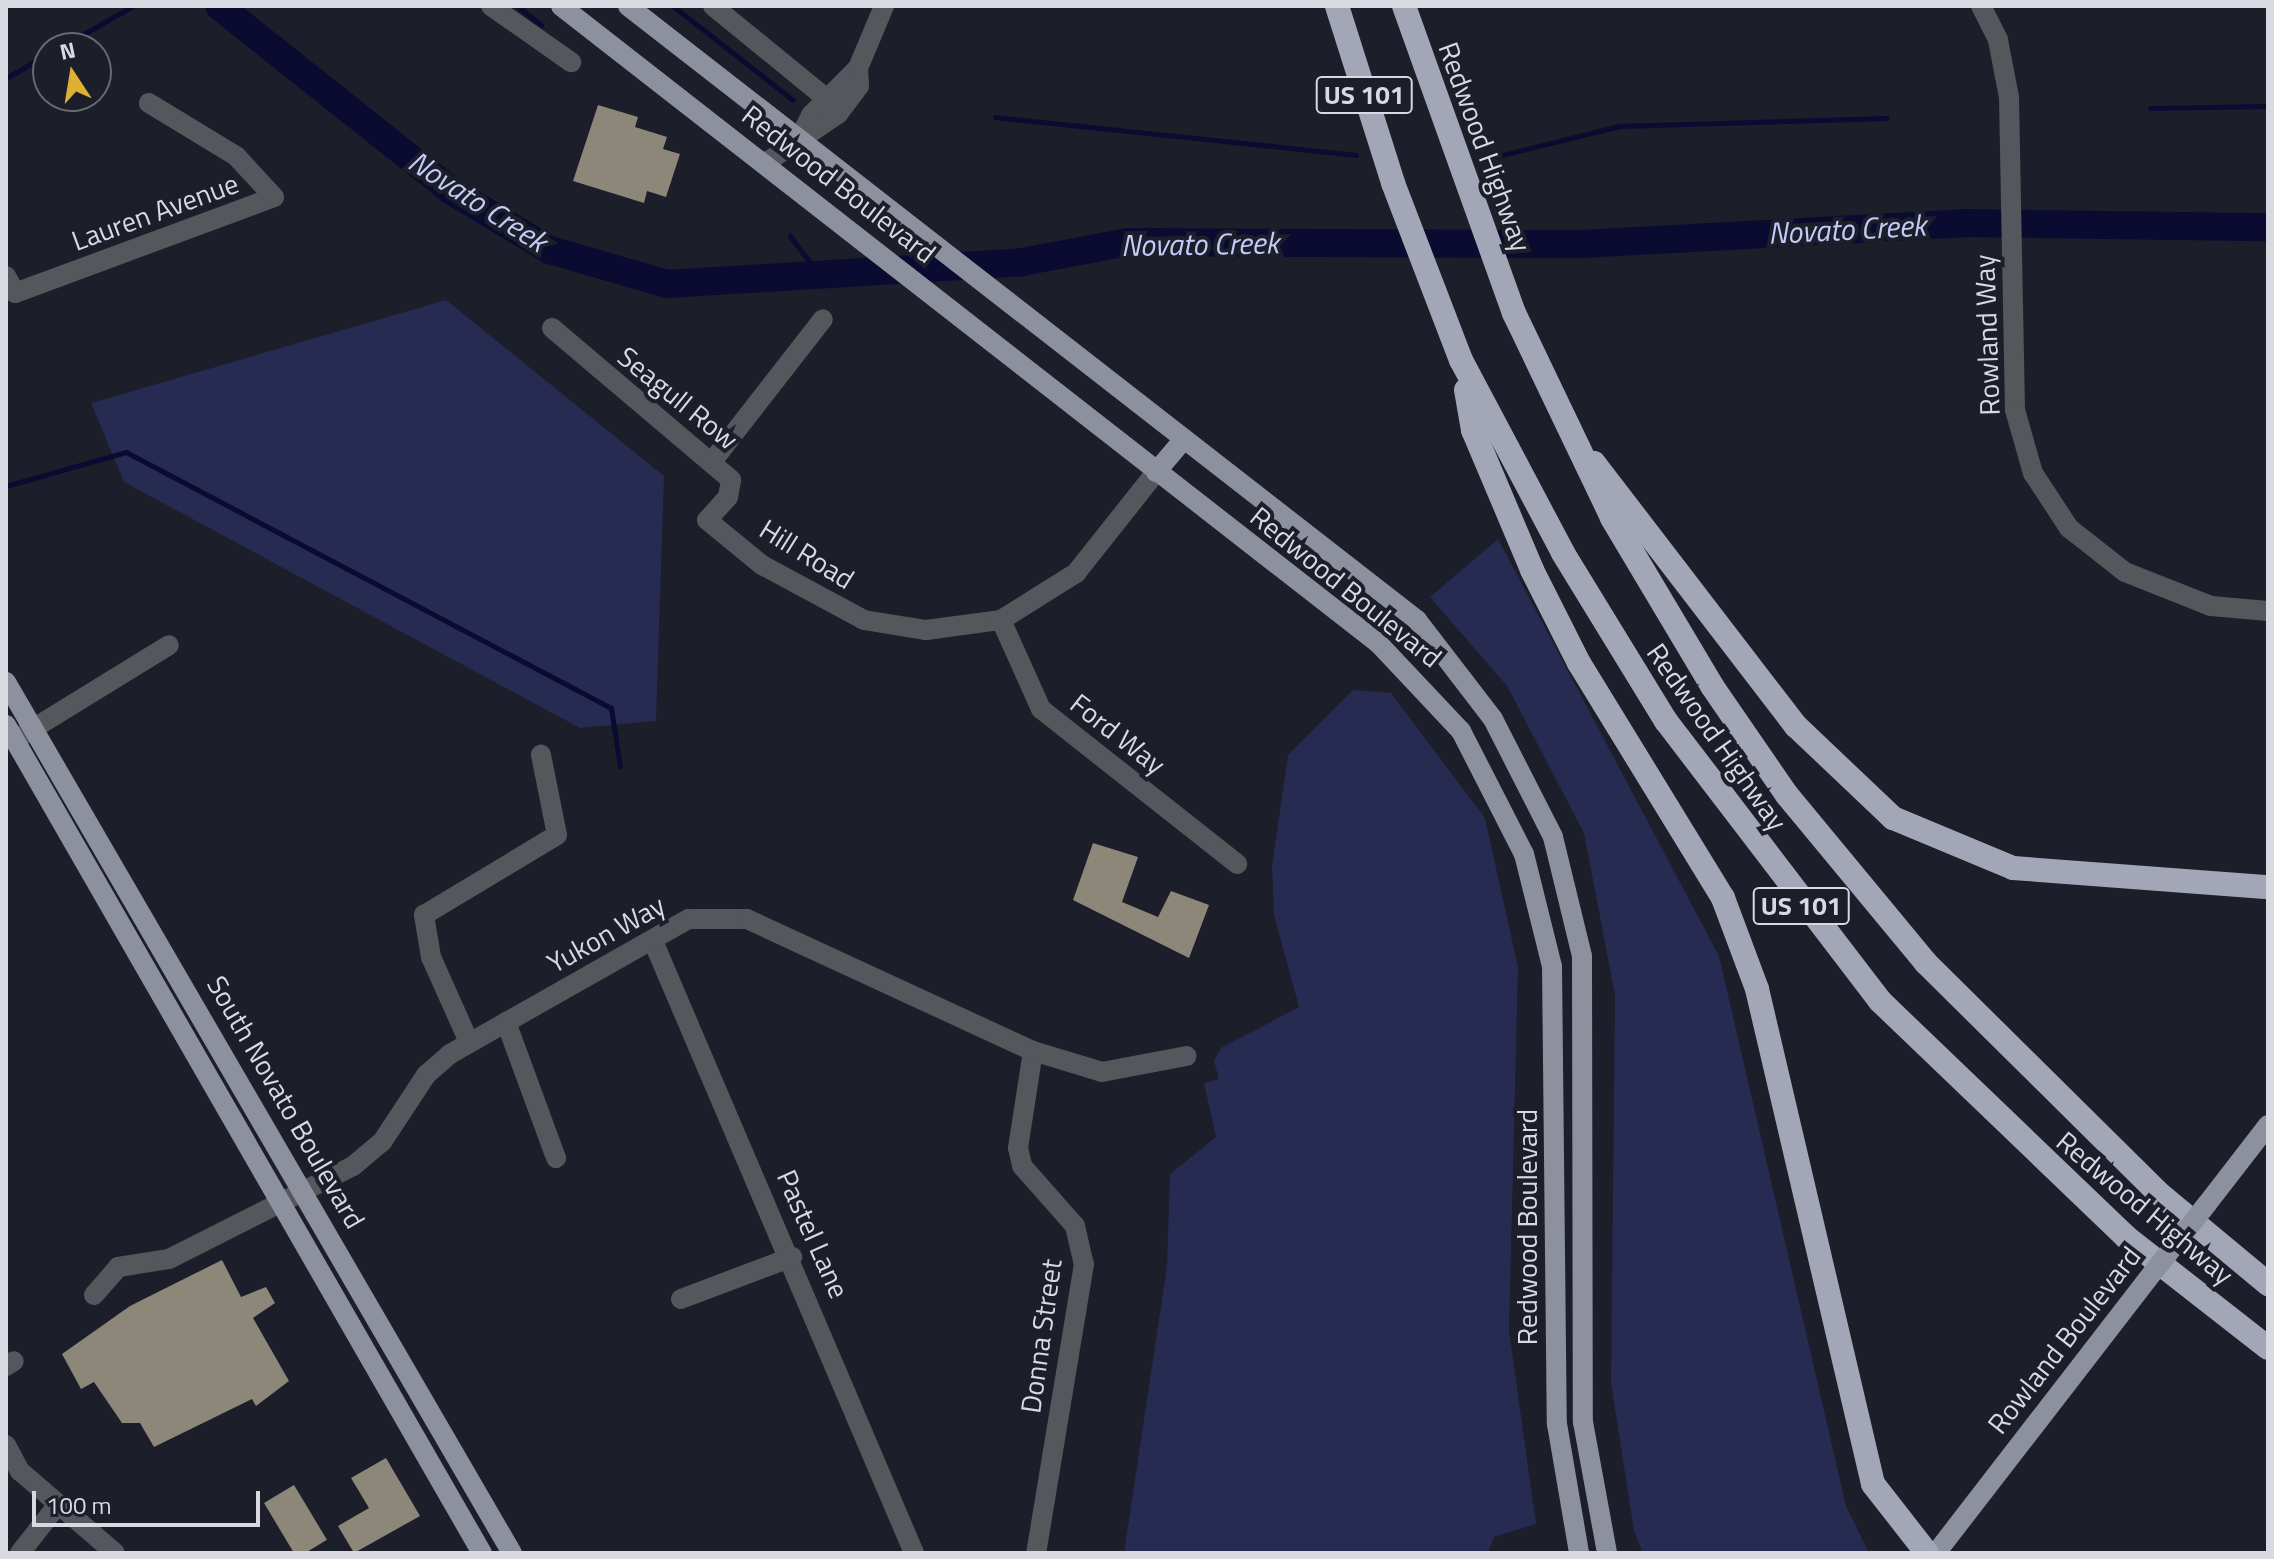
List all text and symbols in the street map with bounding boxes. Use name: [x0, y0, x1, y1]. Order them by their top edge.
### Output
north arrow: [32, 32, 112, 112]
text: N: [56, 32, 78, 69]
street label: Redwood Highway: [1431, 38, 1539, 256]
road number: US 101: [1314, 73, 1414, 117]
street label: Redwood Boulevard: [736, 98, 942, 270]
water label: Novato Creek: [402, 143, 554, 259]
street label: Lauren Avenue: [67, 166, 243, 258]
water label: Novato Creek: [1767, 207, 1927, 251]
water label: Novato Creek: [1121, 225, 1279, 263]
street label: Rowland Way: [1967, 254, 2007, 416]
street label: Seagull Row: [611, 339, 745, 457]
street label: Redwood Boulevard: [1244, 500, 1448, 674]
street label: Hill Road: [754, 512, 860, 596]
street label: Redwood Highway: [1640, 637, 1794, 837]
street label: Ford Way: [1064, 687, 1172, 781]
road number: US 101: [1751, 884, 1851, 928]
street label: Yukon Way: [541, 888, 671, 980]
street label: South Novato Boulevard: [200, 970, 372, 1234]
street label: Redwood Boulevard: [1510, 1109, 1544, 1345]
street label: Redwood Highway: [2050, 1124, 2240, 1292]
street label: Pastel Lane: [770, 1165, 856, 1303]
street label: Rowland Boulevard: [1981, 1240, 2147, 1440]
street label: Donna Street: [1014, 1257, 1068, 1415]
scale bar: [36, 1475, 264, 1525]
text: 100 m: [46, 1487, 112, 1523]

